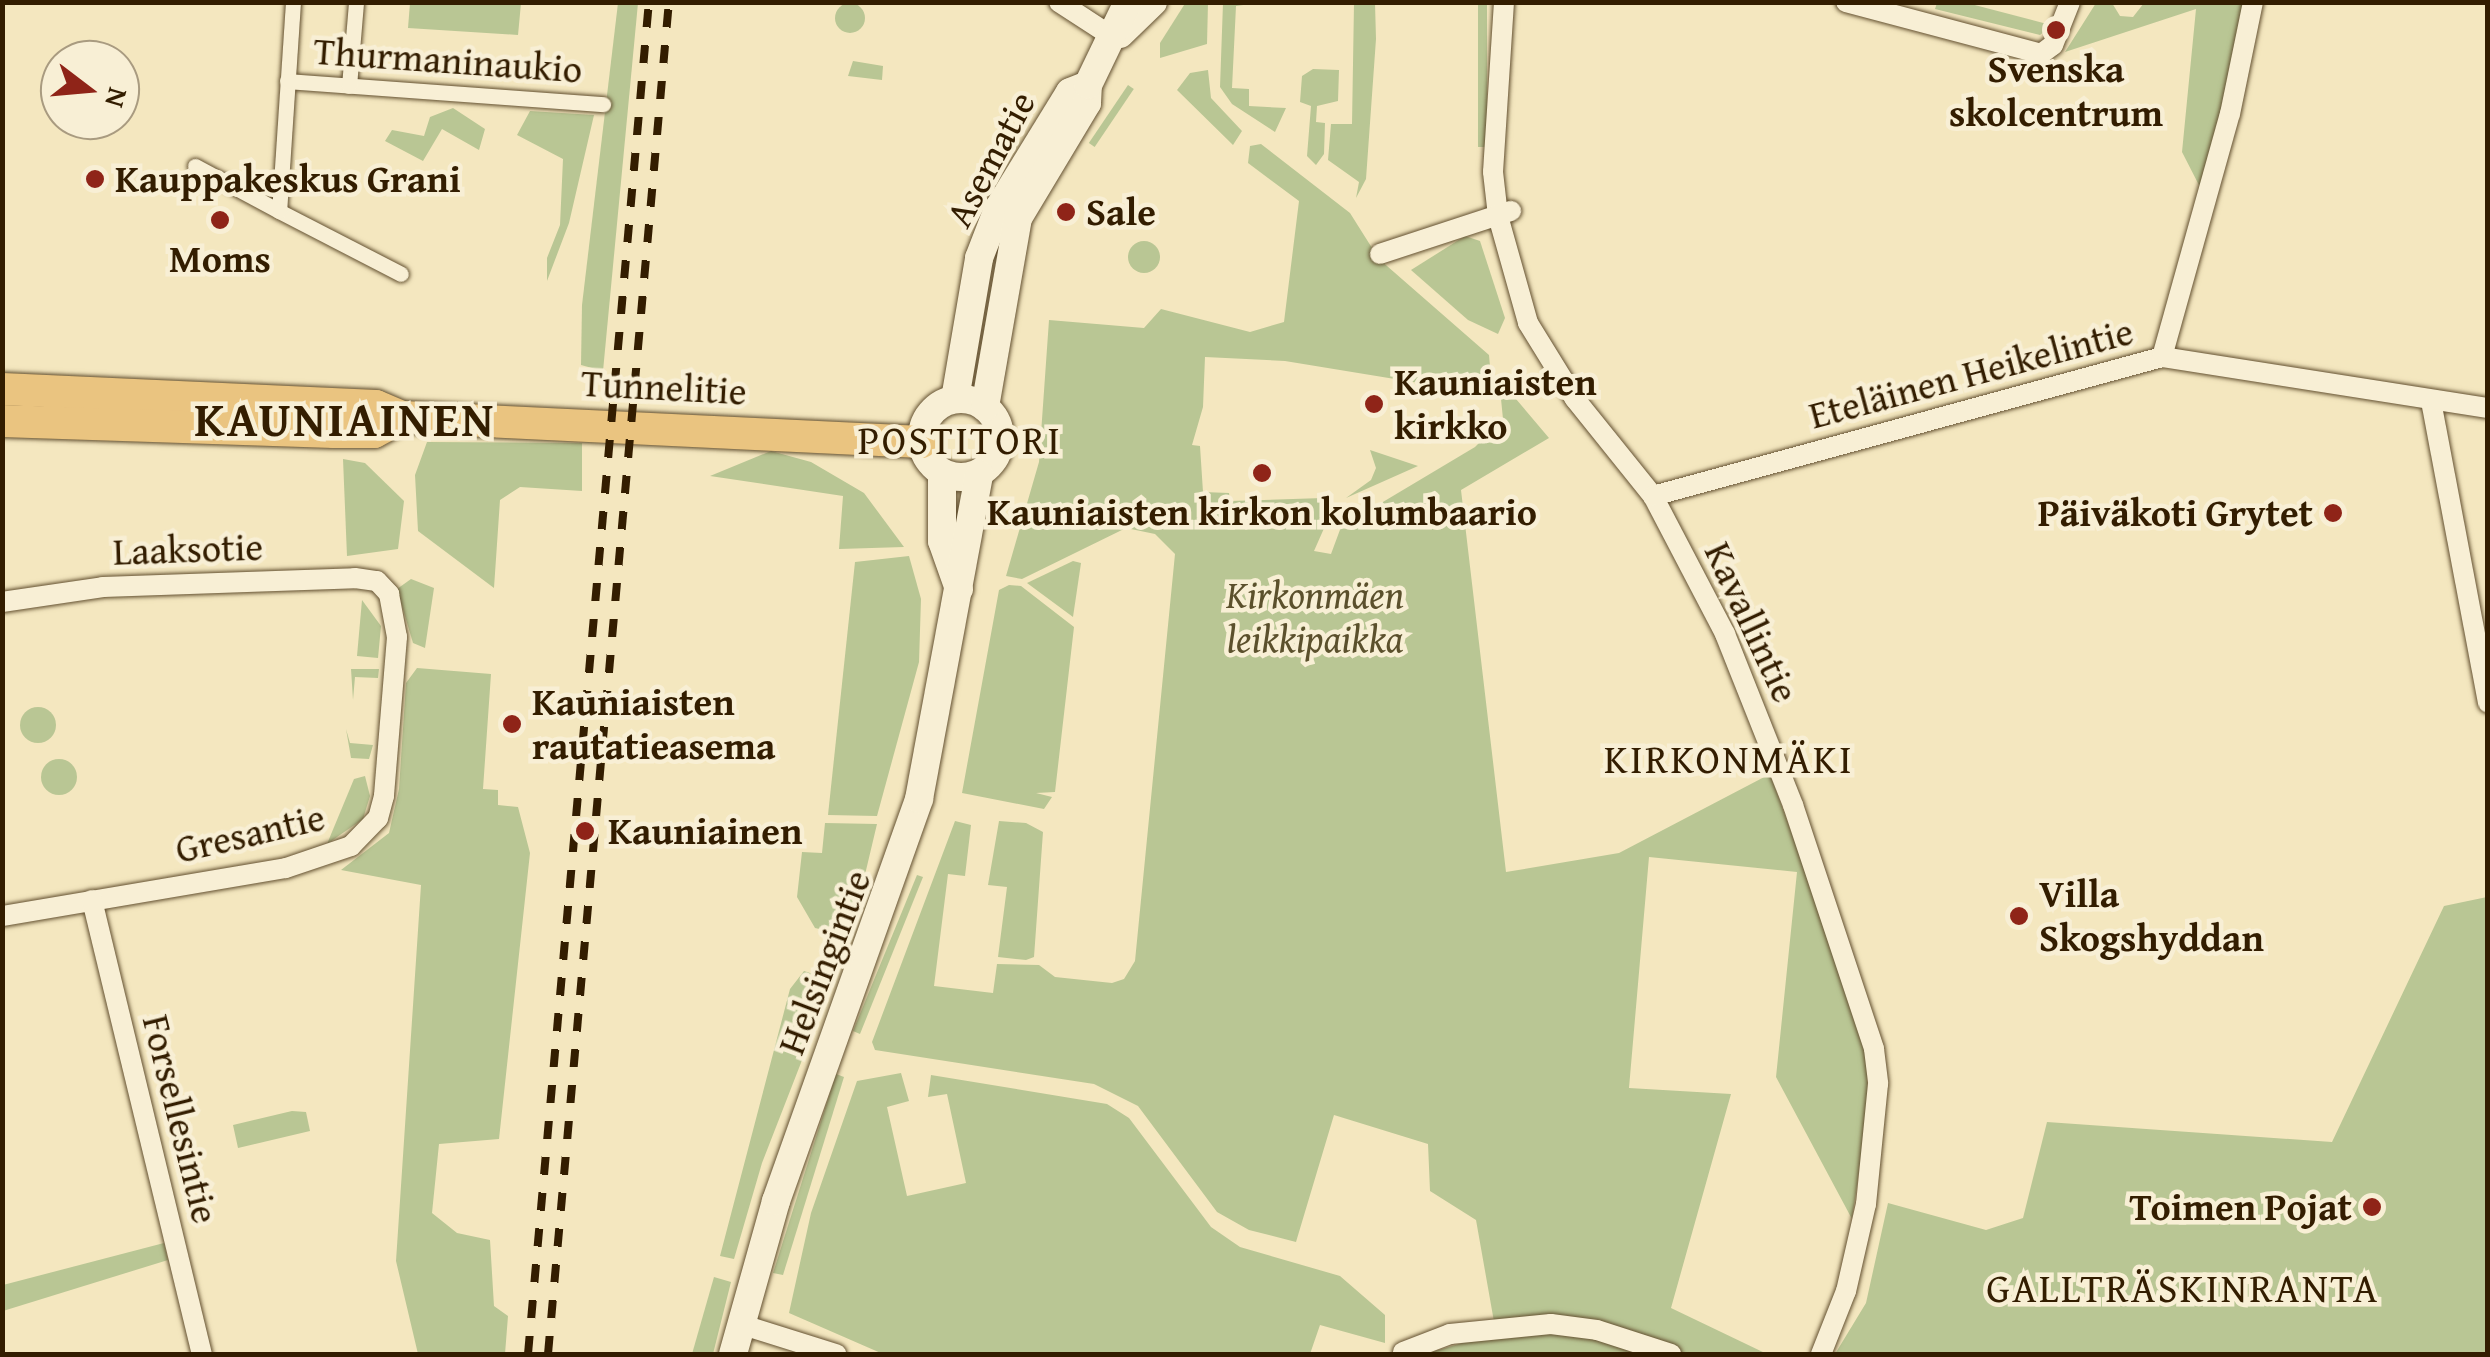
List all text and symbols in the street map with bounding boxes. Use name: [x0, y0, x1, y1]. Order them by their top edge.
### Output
marker: Svenska skolcentrum: [2045, 19, 2067, 41]
street label: Thurmaninaukio: [312, 28, 584, 92]
north arrow: [40, 40, 140, 140]
place label: Svenska skolcentrum: [1949, 46, 2163, 136]
text: N: [95, 83, 140, 113]
street label: Asematie: [935, 83, 1045, 235]
place label: Kauppakeskus Grani: [115, 156, 461, 202]
marker: Kauppakeskus Grani: [84, 168, 106, 190]
place label: Sale: [1086, 189, 1156, 235]
marker: Sale: [1055, 201, 1077, 223]
marker: Moms: [209, 209, 231, 231]
place label: Moms: [169, 236, 271, 282]
street label: Eteläinen Heikelintie: [1804, 308, 2138, 438]
place label: Kauniaisten kirkko: [1394, 359, 1597, 448]
street label: Tunnelitie: [580, 360, 748, 414]
district label: KAUNIAINEN: [194, 390, 496, 448]
marker: Kauniaisten kirkko: [1363, 393, 1385, 415]
district label: POSTITORI: [858, 416, 1062, 464]
marker: Kauniaisten kirkon kolumbaario: [1251, 462, 1273, 484]
place label: Kauniaisten kirkon kolumbaario: [987, 489, 1537, 535]
place label: Päiväkoti Grytet: [2038, 490, 2313, 536]
marker: Päiväkoti Grytet: [2322, 502, 2344, 524]
street label: Laaksotie: [112, 524, 264, 574]
street label: Kavallintie: [1695, 535, 1809, 709]
park label: Kirkonmäen leikkipaikka: [1226, 572, 1404, 662]
place label: Kauniaisten rautatieasema: [532, 679, 776, 768]
marker: Kauniaisten rautatieasema: [501, 713, 523, 735]
district label: KIRKONMÄKI: [1604, 735, 1854, 783]
street label: Gresantie: [171, 794, 329, 872]
place label: Kauniainen: [608, 808, 802, 854]
marker: Kauniainen: [572, 818, 598, 844]
street label: Helsingintie: [768, 863, 880, 1061]
place label: Villa Skogshyddan: [2039, 871, 2264, 961]
marker: Villa Skogshyddan: [2008, 905, 2030, 927]
street label: Forsellesintie: [133, 1010, 229, 1228]
place label: Toimen Pojat: [2130, 1184, 2352, 1230]
marker: Toimen Pojat: [2361, 1196, 2383, 1218]
district label: GALLTRÄSKINRANTA: [1986, 1264, 2380, 1312]

